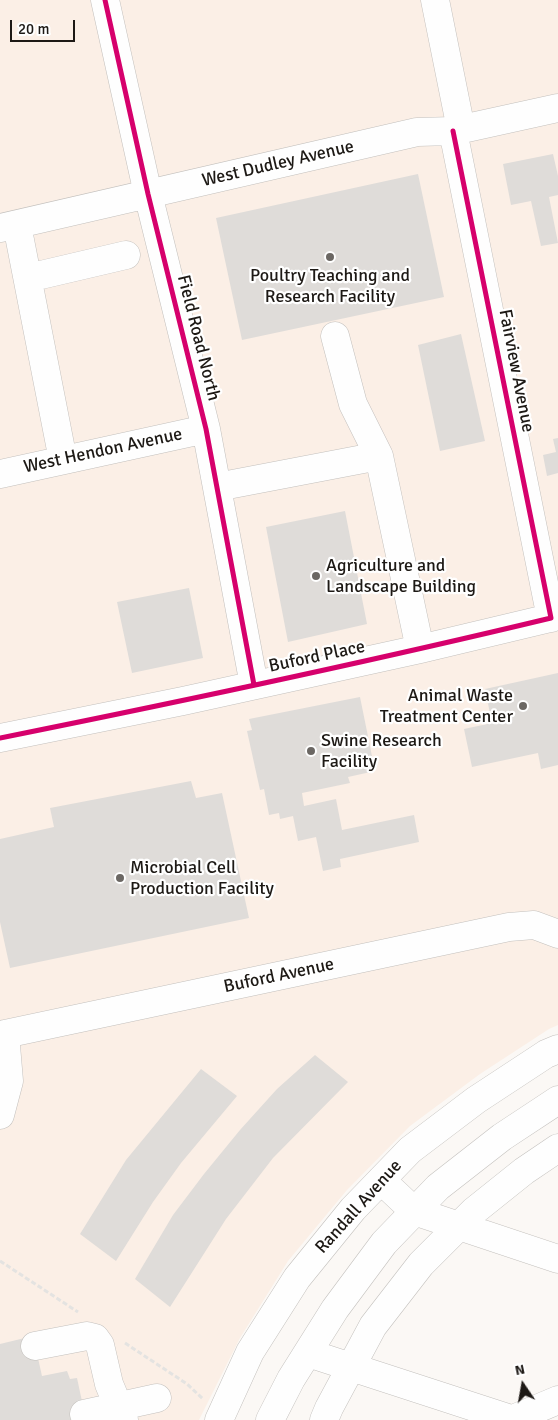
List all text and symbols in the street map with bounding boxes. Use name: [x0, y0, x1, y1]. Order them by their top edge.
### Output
scale bar: [12, 10, 78, 42]
text: 20 m: [18, 20, 49, 38]
street label: West Dudley Avenue: [200, 136, 356, 192]
marker: Poultry Teaching and Research Facility: [324, 251, 336, 263]
place label: Poultry Teaching and Research Facility: [250, 265, 410, 308]
street label: Field Road North: [172, 273, 224, 403]
street label: Fairview Avenue: [493, 308, 539, 434]
street label: West Hendon Avenue: [22, 424, 184, 478]
place label: Agriculture and Landscape Building: [326, 555, 476, 598]
marker: Agriculture and Landscape Building: [310, 570, 322, 582]
street label: Buford Place: [267, 636, 367, 678]
place label: Animal Waste Treatment Center: [380, 685, 513, 728]
marker: Animal Waste Treatment Center: [517, 700, 529, 712]
place label: Swine Research Facility: [321, 730, 442, 772]
marker: Swine Research Facility: [305, 745, 317, 757]
place label: Microbial Cell Production Facility: [130, 857, 274, 900]
marker: Microbial Cell Production Facility: [114, 872, 126, 884]
street label: Buford Avenue: [222, 954, 336, 998]
street label: Randall Avenue: [311, 1156, 407, 1258]
north arrow: [498, 1360, 548, 1410]
text: N: [513, 1361, 526, 1379]

